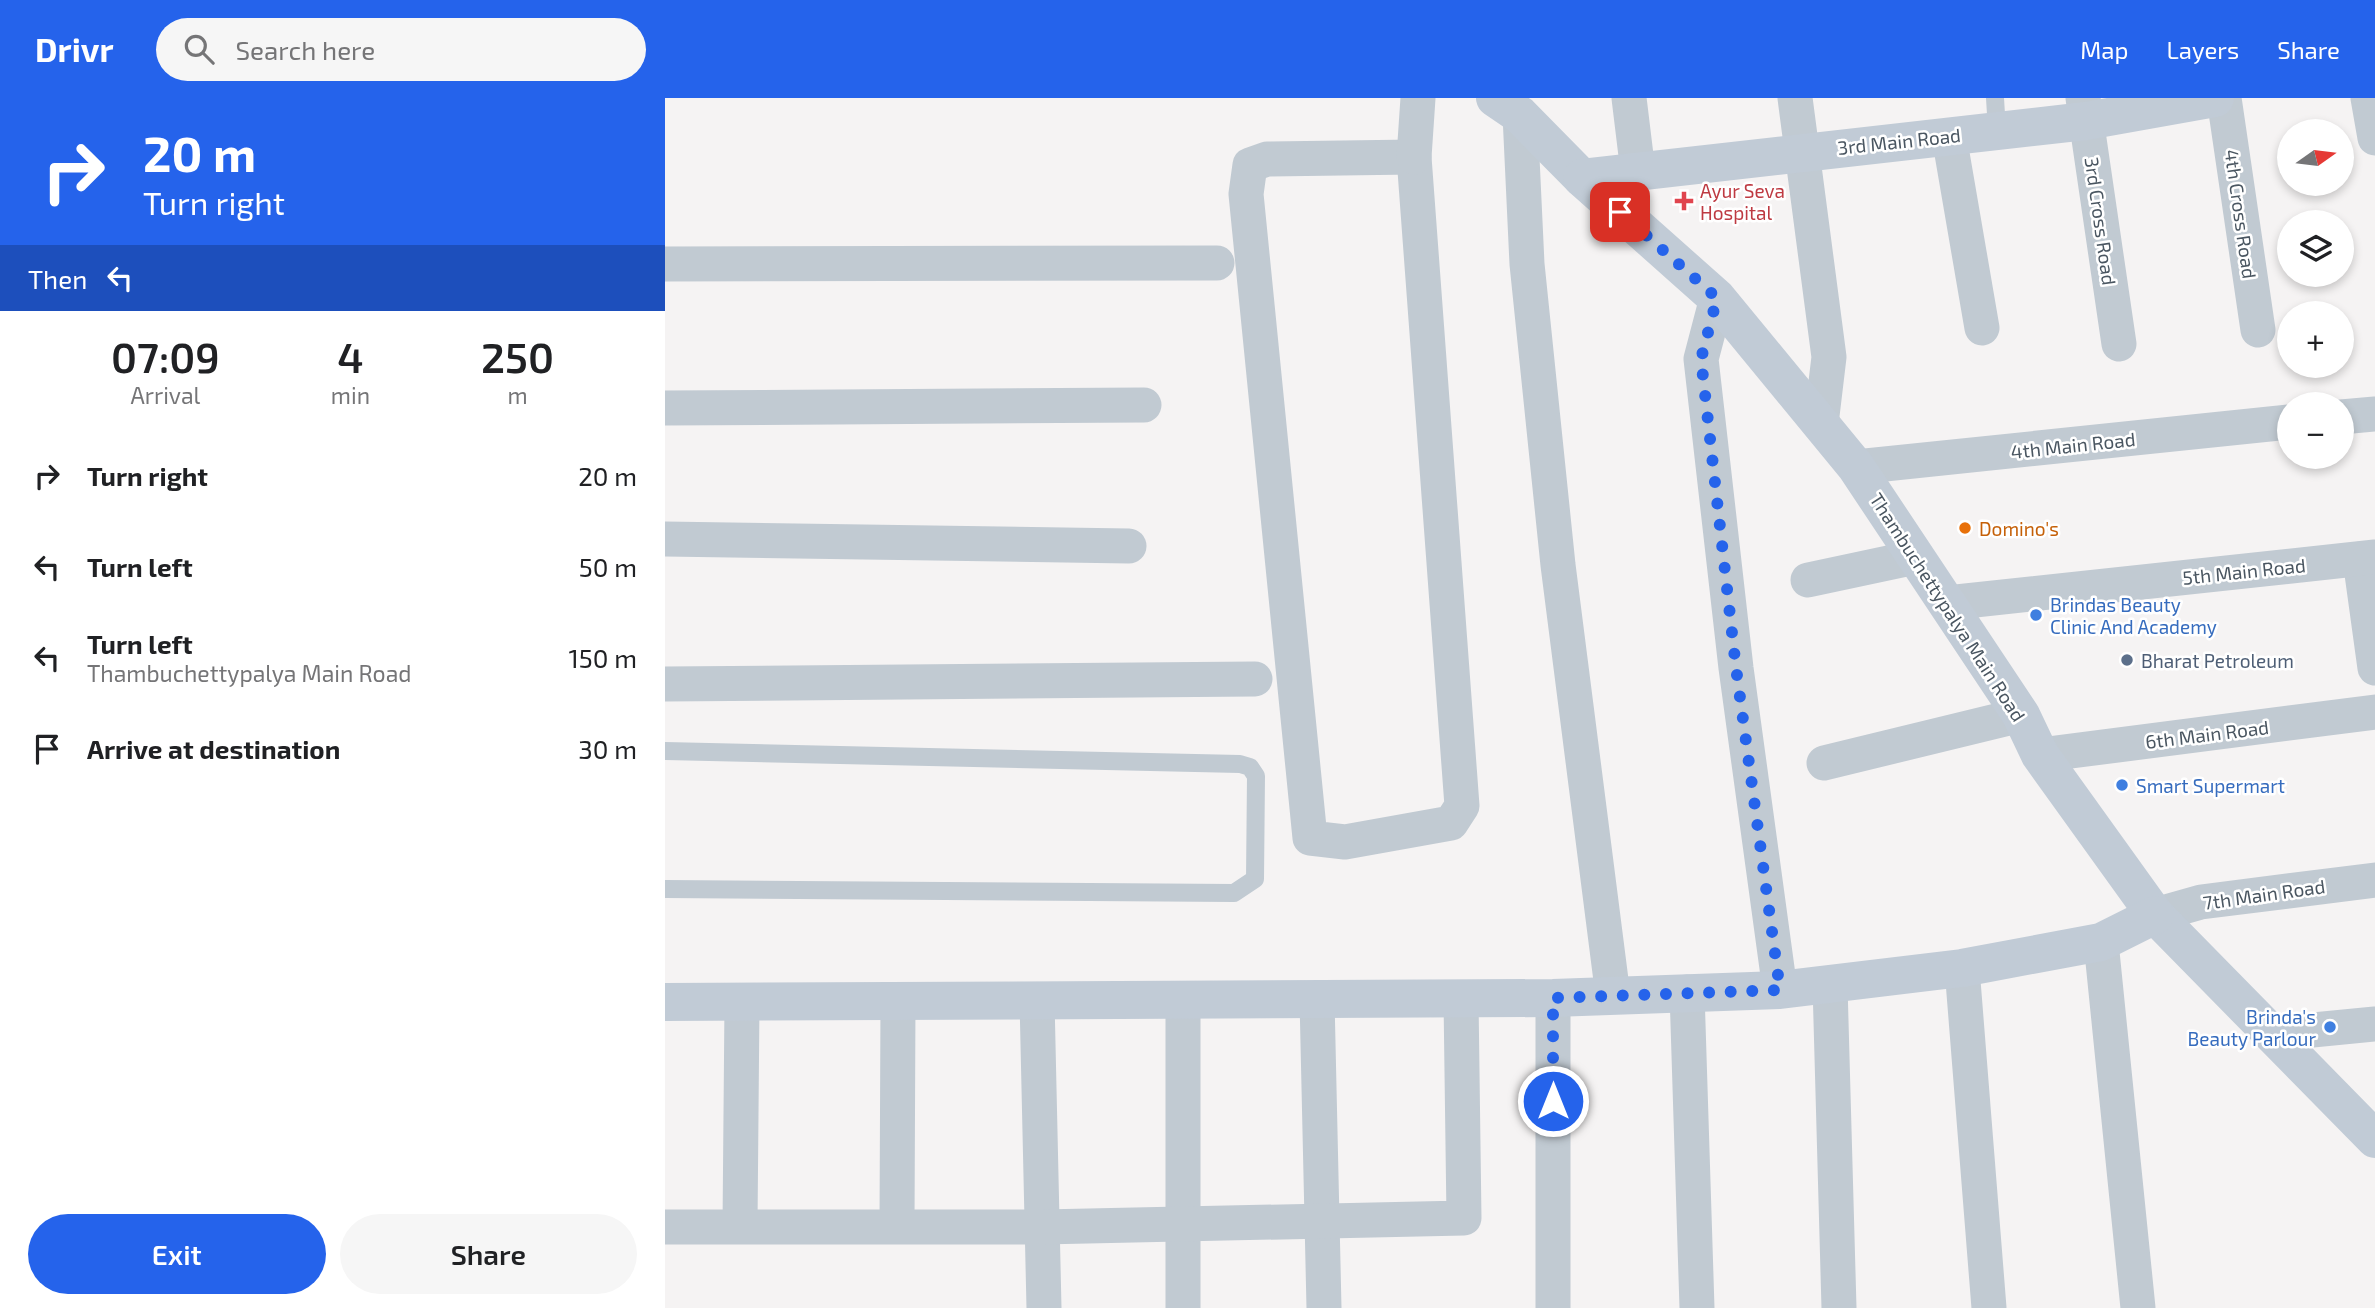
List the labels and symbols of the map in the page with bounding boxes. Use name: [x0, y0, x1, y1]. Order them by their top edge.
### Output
north arrow: [2277, 119, 2354, 196]
street label: 3rd Main Road: [1836, 123, 1962, 159]
street label: 4th Cross Road: [2221, 148, 2261, 280]
street label: 3rd Cross Road: [2081, 155, 2121, 287]
place label: Ayur Seva Hospital: [1700, 179, 1785, 224]
pin: [1590, 182, 1650, 242]
marker: Ayur Seva Hospital: [1674, 191, 1694, 211]
street label: 4th Main Road: [2010, 427, 2136, 463]
street label: Thambuchettypalya Main Road: [1865, 488, 2031, 726]
place label: Domino's: [1979, 517, 2059, 540]
marker: Domino's: [1957, 520, 1973, 536]
street label: 5th Main Road: [2181, 553, 2307, 589]
place label: Brindas Beauty Clinic And Academy: [2050, 593, 2217, 638]
marker: Brindas Beauty Clinic And Academy: [2028, 607, 2044, 623]
place label: Bharat Petroleum: [2141, 649, 2294, 672]
marker: Bharat Petroleum: [2119, 652, 2135, 668]
street label: 6th Main Road: [2144, 715, 2270, 753]
place label: Smart Supermart: [2136, 774, 2285, 797]
marker: Smart Supermart: [2114, 777, 2130, 793]
street label: 7th Main Road: [2201, 874, 2327, 914]
place label: Brinda's Beauty Parlour: [2188, 1005, 2316, 1050]
marker: Brinda's Beauty Parlour: [2322, 1019, 2338, 1035]
position arrow: [1516, 1064, 1590, 1138]

